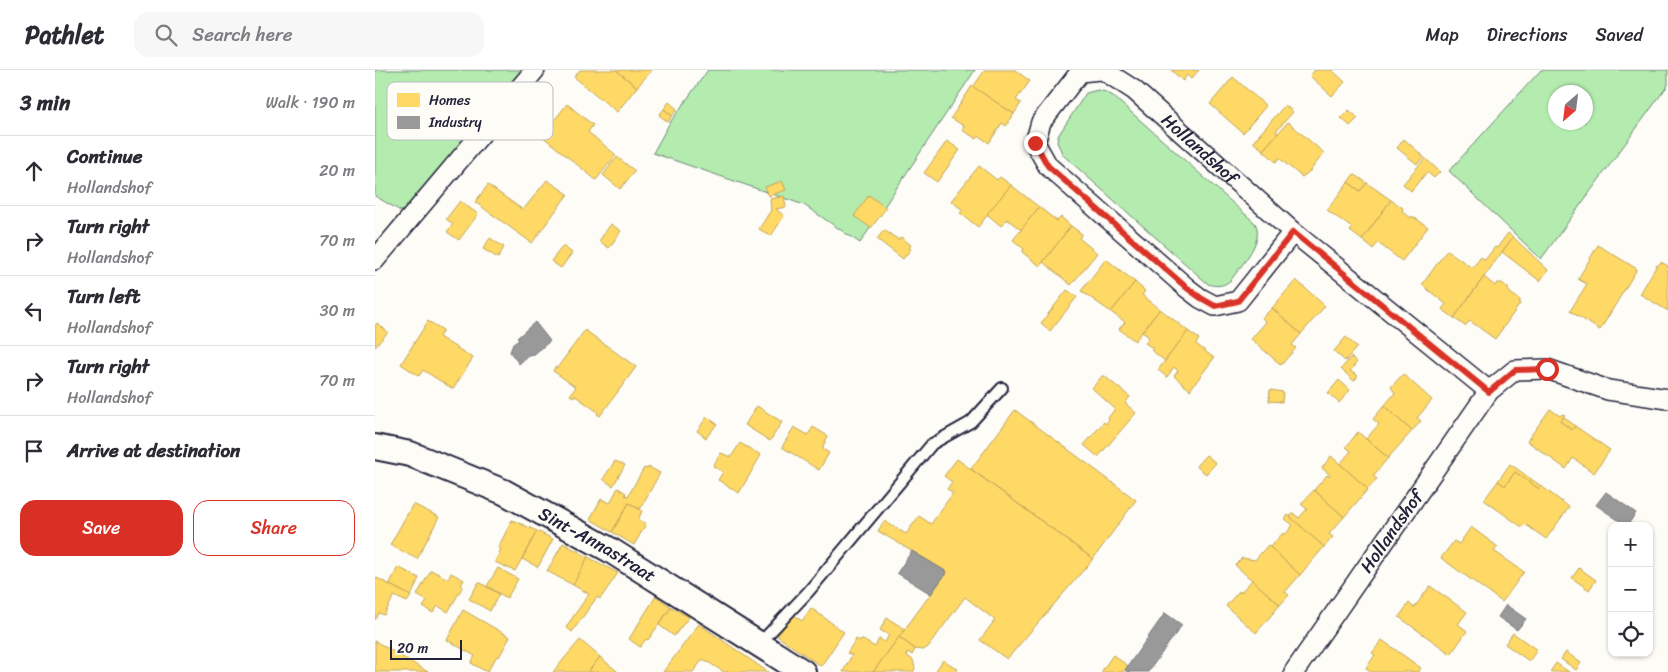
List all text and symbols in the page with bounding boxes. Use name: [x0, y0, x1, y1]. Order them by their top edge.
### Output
search box: [134, 12, 484, 57]
text: Pathlet: [25, 14, 104, 56]
text: Search here: [192, 18, 292, 51]
text: Map: [1426, 19, 1459, 51]
text: Directions: [1487, 19, 1568, 51]
text: Saved: [1596, 19, 1643, 51]
icon: search: [152, 21, 180, 49]
legend: [387, 82, 553, 140]
text: 3 min: [20, 84, 70, 122]
north arrow: [1548, 85, 1593, 130]
text: Walk · 190 m: [266, 88, 355, 117]
text: Homes: [429, 88, 471, 113]
street label: Hollandshof: [1154, 105, 1248, 194]
text: Industry: [428, 110, 483, 135]
route end: [1024, 132, 1047, 155]
text: Continue: [67, 140, 143, 173]
text: 20 m: [319, 156, 355, 185]
icon: ahead: [20, 157, 48, 185]
text: Hollandshof: [67, 173, 151, 202]
text: Turn right: [67, 210, 149, 243]
text: 70 m: [319, 226, 355, 255]
icon: right: [20, 227, 48, 255]
text: Hollandshof: [67, 243, 151, 272]
text: Turn left: [67, 280, 140, 313]
text: 30 m: [320, 296, 355, 325]
icon: left: [20, 297, 48, 325]
text: Hollandshof: [67, 313, 151, 342]
text: Turn right: [67, 350, 149, 383]
route start: [1536, 358, 1559, 381]
text: 70 m: [319, 366, 355, 395]
icon: right: [20, 367, 48, 395]
text: Hollandshof: [67, 383, 151, 412]
text: Arrive at destination: [67, 434, 240, 467]
icon: arrive: [20, 437, 48, 465]
street label: Hollandshof: [1351, 481, 1433, 580]
street label: Sint-Annastraat: [532, 498, 662, 591]
button: Save: [20, 500, 183, 556]
button: Share: [193, 500, 355, 556]
map controls: [1608, 522, 1653, 657]
button: +: [1608, 522, 1653, 567]
button: −: [1608, 567, 1653, 612]
button: locate: [1608, 612, 1653, 657]
text: 20 m: [397, 636, 428, 661]
scale bar: [390, 637, 463, 660]

